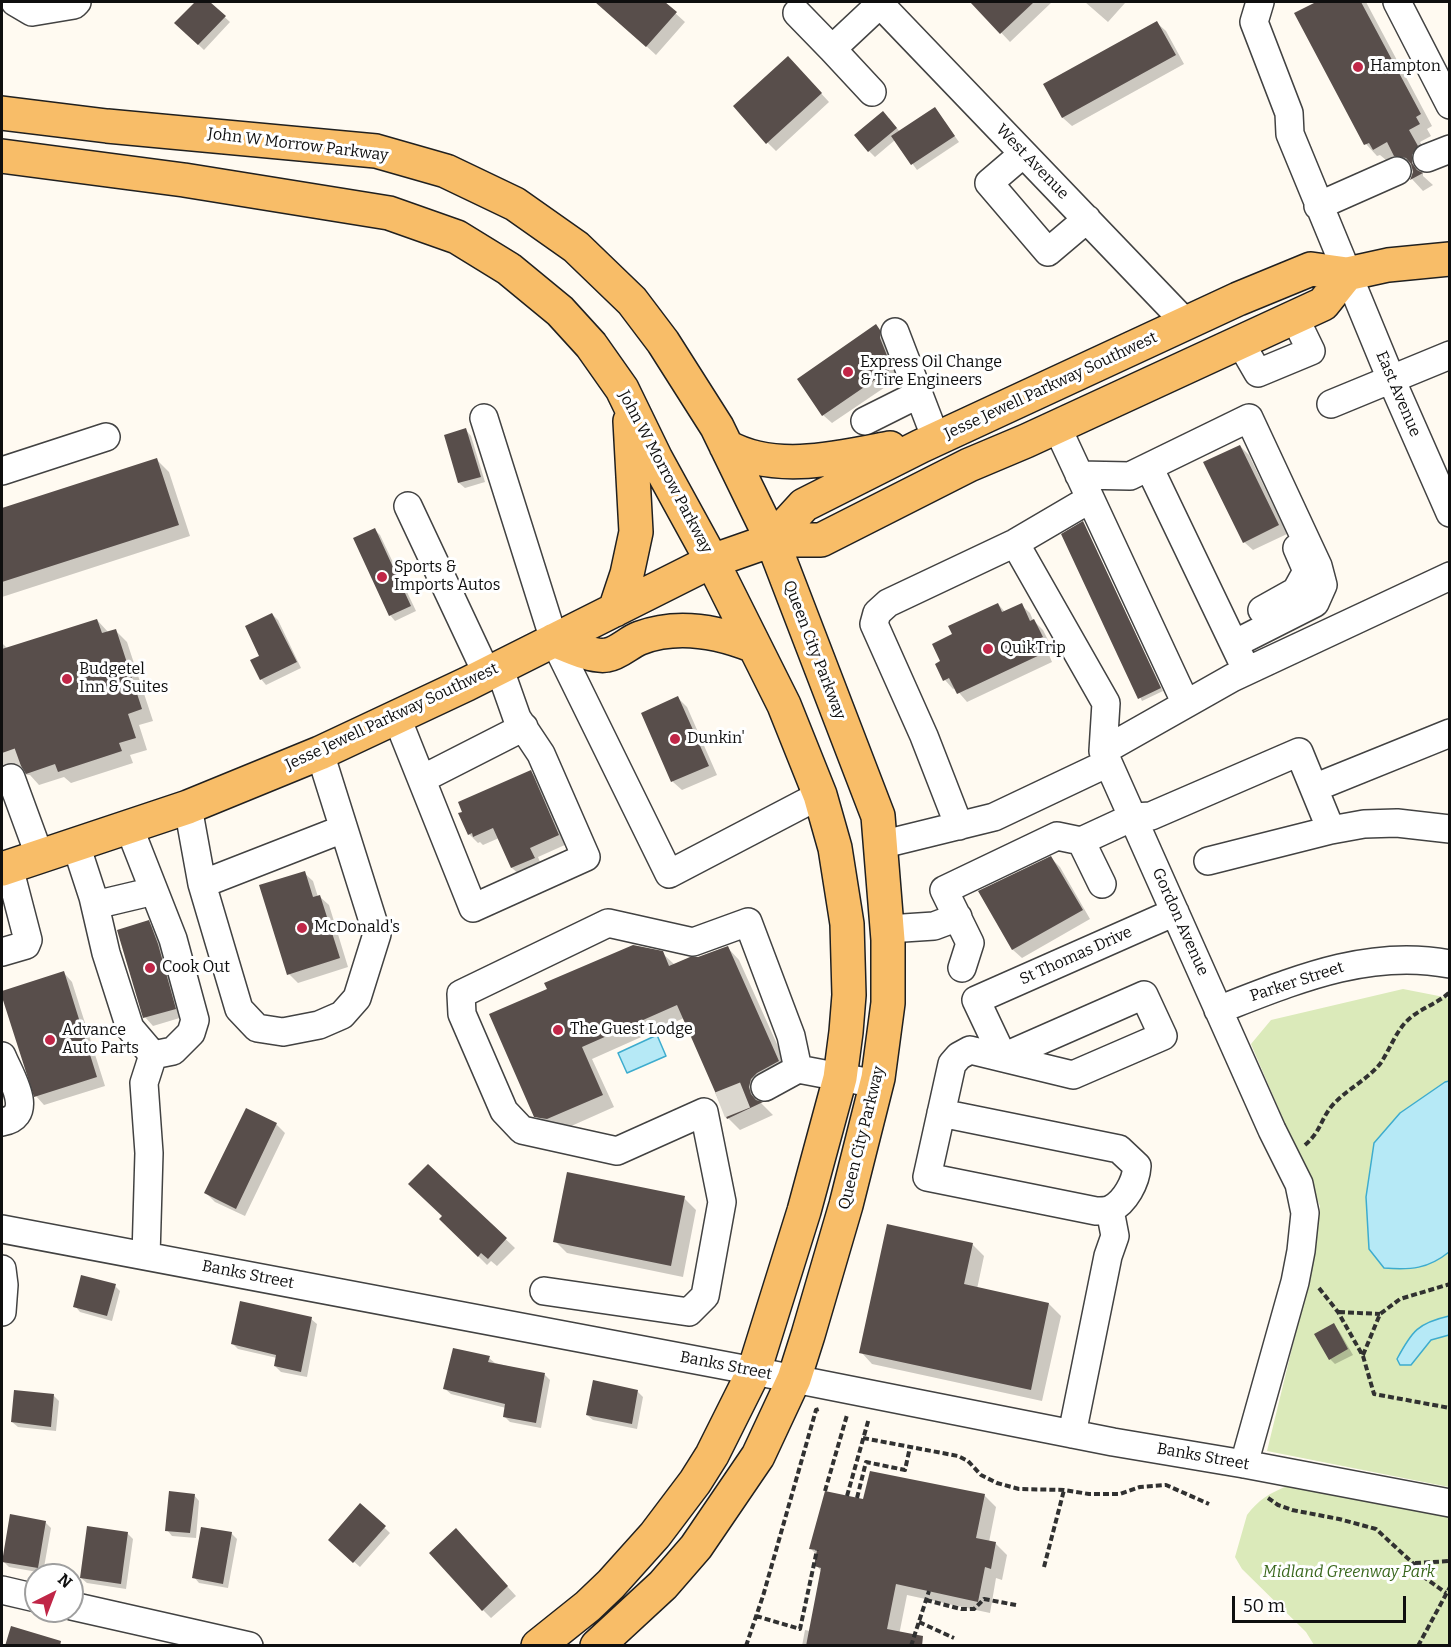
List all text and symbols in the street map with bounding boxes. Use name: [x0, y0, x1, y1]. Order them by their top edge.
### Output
place label: Hampton: [1370, 57, 1441, 77]
marker: Hampton: [1351, 60, 1365, 74]
street label: West Avenue: [991, 120, 1073, 204]
street label: John W Morrow Parkway: [207, 124, 389, 166]
street label: Jesse Jewell Parkway Southwest: [942, 328, 1160, 444]
street label: East Avenue: [1371, 348, 1425, 440]
place label: Express Oil Change & Tire Engineers: [860, 353, 1002, 391]
marker: Express Oil Change & Tire Engineers: [841, 365, 855, 379]
street label: John W Morrow Parkway: [614, 387, 716, 557]
place label: Sports & Imports Autos: [394, 558, 500, 596]
marker: Sports & Imports Autos: [375, 570, 389, 584]
street label: Queen City Parkway: [779, 578, 849, 722]
place label: QuikTrip: [1000, 639, 1066, 659]
marker: QuikTrip: [981, 642, 995, 656]
street label: Jesse Jewell Parkway Southwest: [283, 659, 501, 775]
place label: Budgetel Inn & Suites: [79, 660, 168, 698]
marker: Budgetel Inn & Suites: [60, 672, 74, 686]
place label: Dunkin': [687, 729, 745, 749]
marker: Dunkin': [668, 732, 682, 746]
street label: Gordon Avenue: [1148, 865, 1212, 979]
place label: McDonald's: [314, 918, 400, 938]
marker: McDonald's: [295, 921, 309, 935]
street label: St Thomas Drive: [1017, 923, 1135, 989]
place label: Cook Out: [162, 958, 230, 978]
street label: Parker Street: [1248, 958, 1346, 1006]
marker: Cook Out: [143, 961, 157, 975]
place label: The Guest Lodge: [570, 1020, 693, 1040]
place label: Advance Auto Parts: [62, 1021, 139, 1059]
marker: The Guest Lodge: [551, 1023, 565, 1037]
marker: Advance Auto Parts: [43, 1033, 57, 1047]
street label: Queen City Parkway: [835, 1064, 889, 1212]
street label: Banks Street: [200, 1257, 296, 1293]
street label: Banks Street: [678, 1348, 774, 1384]
street label: Banks Street: [1155, 1439, 1251, 1475]
north arrow: [24, 1563, 84, 1623]
park label: Midland Greenway Park: [1263, 1563, 1435, 1583]
text: N: [54, 1570, 76, 1592]
scale bar: [1235, 1584, 1409, 1622]
text: 50 m: [1243, 1595, 1285, 1617]

